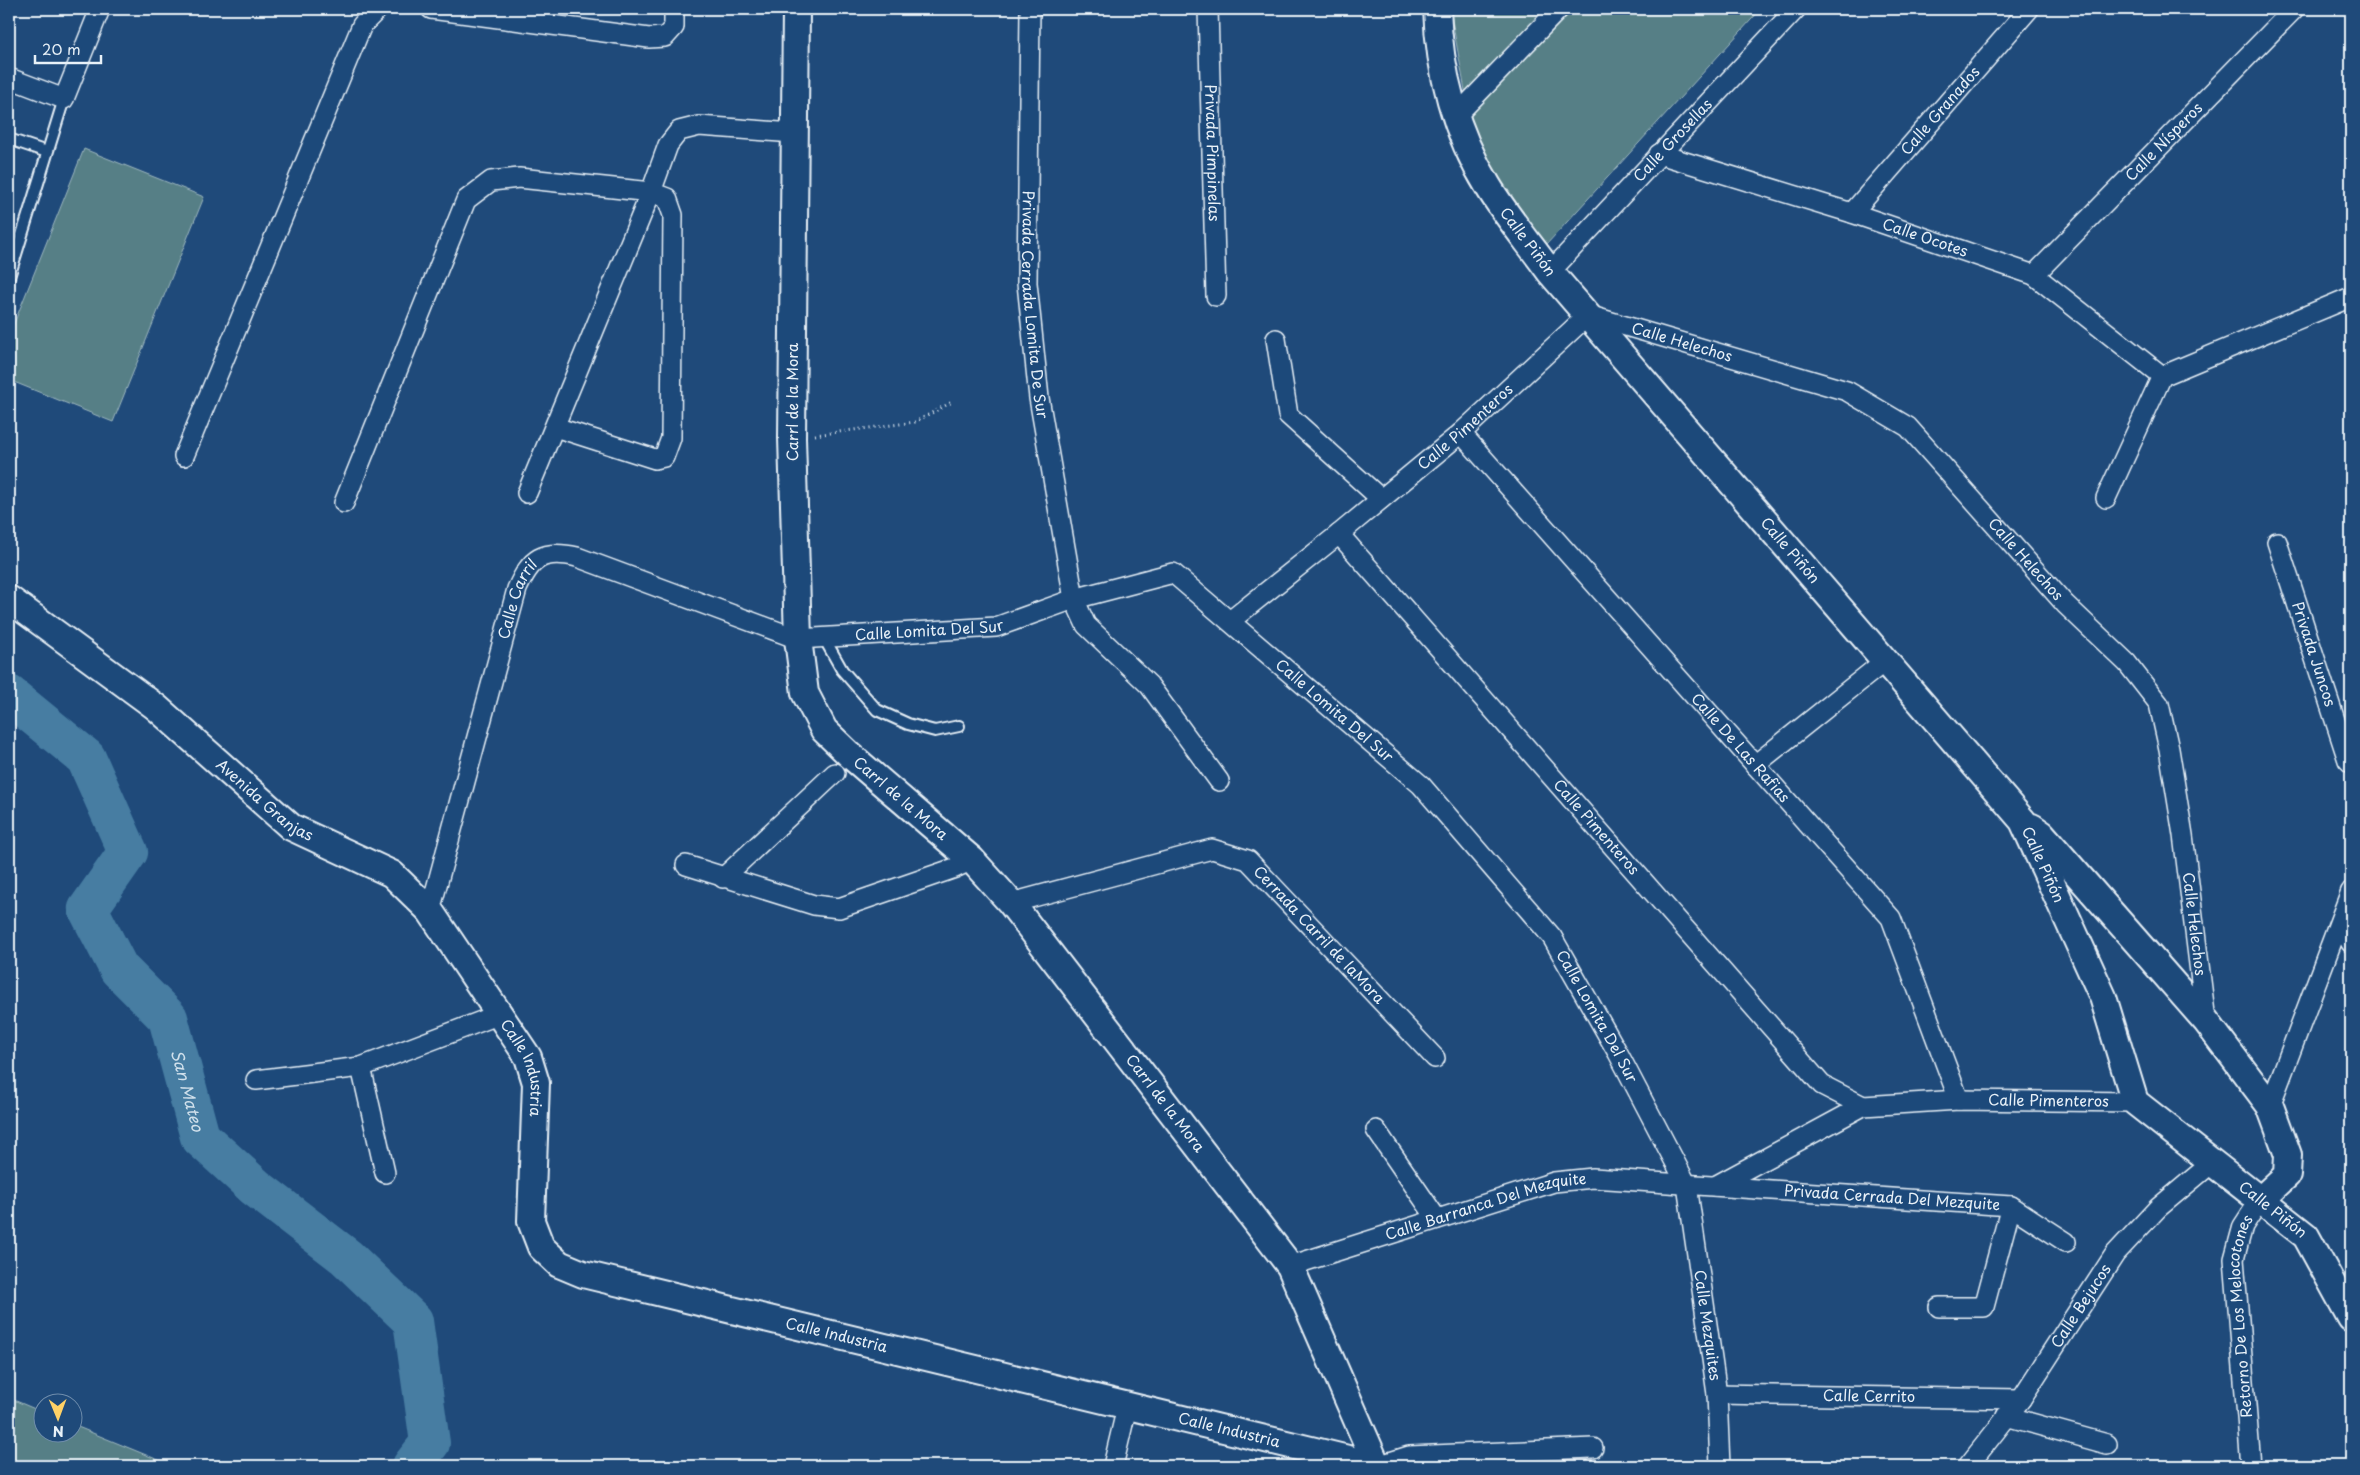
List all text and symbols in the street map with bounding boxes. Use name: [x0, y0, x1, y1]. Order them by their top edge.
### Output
scale bar: [35, 32, 101, 64]
text: 20 m: [42, 37, 81, 60]
street label: Calle Granados: [1894, 60, 1985, 160]
street label: Privada Pimpinelas: [1200, 84, 1227, 222]
street label: Calle Grosellas: [1627, 93, 1717, 186]
street label: Calle Nísperos: [2119, 96, 2207, 186]
street label: Privada Cerrada Lomita De Sur: [1017, 191, 1055, 420]
street label: Calle Piñón: [1495, 202, 1563, 281]
street label: Calle Ocotes: [1880, 211, 1971, 262]
street label: Calle Helechos: [1629, 315, 1736, 367]
street label: Carrl de la Mora: [780, 342, 803, 461]
street label: Calle Pimenteros: [1412, 377, 1517, 475]
street label: Calle Piñón: [1756, 511, 1826, 588]
street label: Calle Helechos: [1983, 512, 2070, 605]
street label: Calle Carril: [491, 552, 541, 642]
street label: Privada Juncos: [2287, 598, 2343, 709]
street label: Calle Lomita Del Sur: [854, 612, 1007, 646]
street label: Calle Lomita Del Sur: [1271, 652, 1399, 767]
street label: Calle De Las Rafias: [1686, 687, 1796, 807]
street label: Carrl de la Mora: [849, 750, 955, 845]
street label: Avenida Granjas: [212, 753, 318, 846]
street label: Calle Pimenteros: [1549, 773, 1646, 879]
street label: Calle Piñón: [2017, 822, 2072, 906]
street label: Cerrada Carril de laMora: [1249, 860, 1392, 1009]
street label: Calle Helechos: [2178, 871, 2213, 977]
street label: Calle Lomita Del Sur: [1552, 945, 1644, 1086]
street label: Calle Industria: [495, 1014, 549, 1118]
water label: San Mateo: [166, 1047, 211, 1135]
street label: Carrl de la Mora: [1121, 1048, 1212, 1157]
street label: Calle Pimenteros: [1988, 1087, 2109, 1112]
street label: Calle Barranca Del Mezquite: [1382, 1166, 1588, 1245]
street label: Calle Piñón: [2234, 1175, 2313, 1243]
street label: Privada Cerrada Del Mezquite: [1784, 1178, 2001, 1215]
street label: Retorno De Los Melocotones: [2221, 1209, 2258, 1419]
street label: Calle Bejucos: [2044, 1259, 2116, 1352]
street label: Calle Mezquites: [1689, 1268, 1728, 1382]
street label: Calle Industria: [783, 1310, 891, 1357]
street label: Calle Cerrito: [1823, 1383, 1915, 1407]
north arrow: [32, 1392, 82, 1442]
street label: Calle Industria: [1176, 1405, 1283, 1452]
text: N: [53, 1421, 64, 1442]

